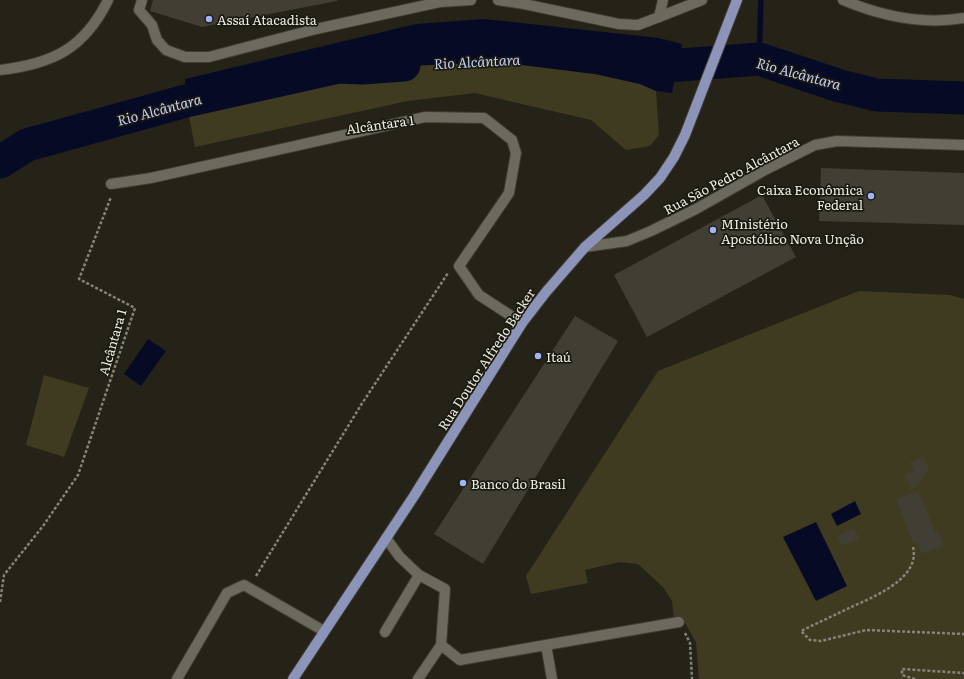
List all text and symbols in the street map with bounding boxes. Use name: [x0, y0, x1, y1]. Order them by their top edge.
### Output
place label: Assaí Atacadista: [217, 10, 317, 29]
marker: Assaí Atacadista: [204, 14, 214, 24]
water label: Rio Alcântara: [433, 49, 521, 73]
water label: Rio Alcântara: [755, 52, 843, 94]
water label: Rio Alcântara: [115, 88, 203, 130]
street label: Alcântara 1: [345, 110, 415, 138]
street label: Rua São Pedro Alcântara: [660, 131, 802, 219]
place label: Caixa Econômica Federal: [757, 180, 864, 214]
marker: Caixa Econômica Federal: [866, 191, 876, 201]
place label: MInistério Apostólico Nova Unção: [721, 214, 864, 248]
marker: MInistério Apostólico Nova Unção: [708, 225, 718, 235]
street label: Rua Doutor Alfredo Backer: [433, 284, 540, 434]
street label: Alcântara 1: [93, 307, 131, 377]
place label: Itaú: [546, 347, 571, 366]
marker: Itaú: [533, 351, 543, 361]
place label: Banco do Brasil: [471, 474, 566, 493]
marker: Banco do Brasil: [458, 478, 468, 488]

